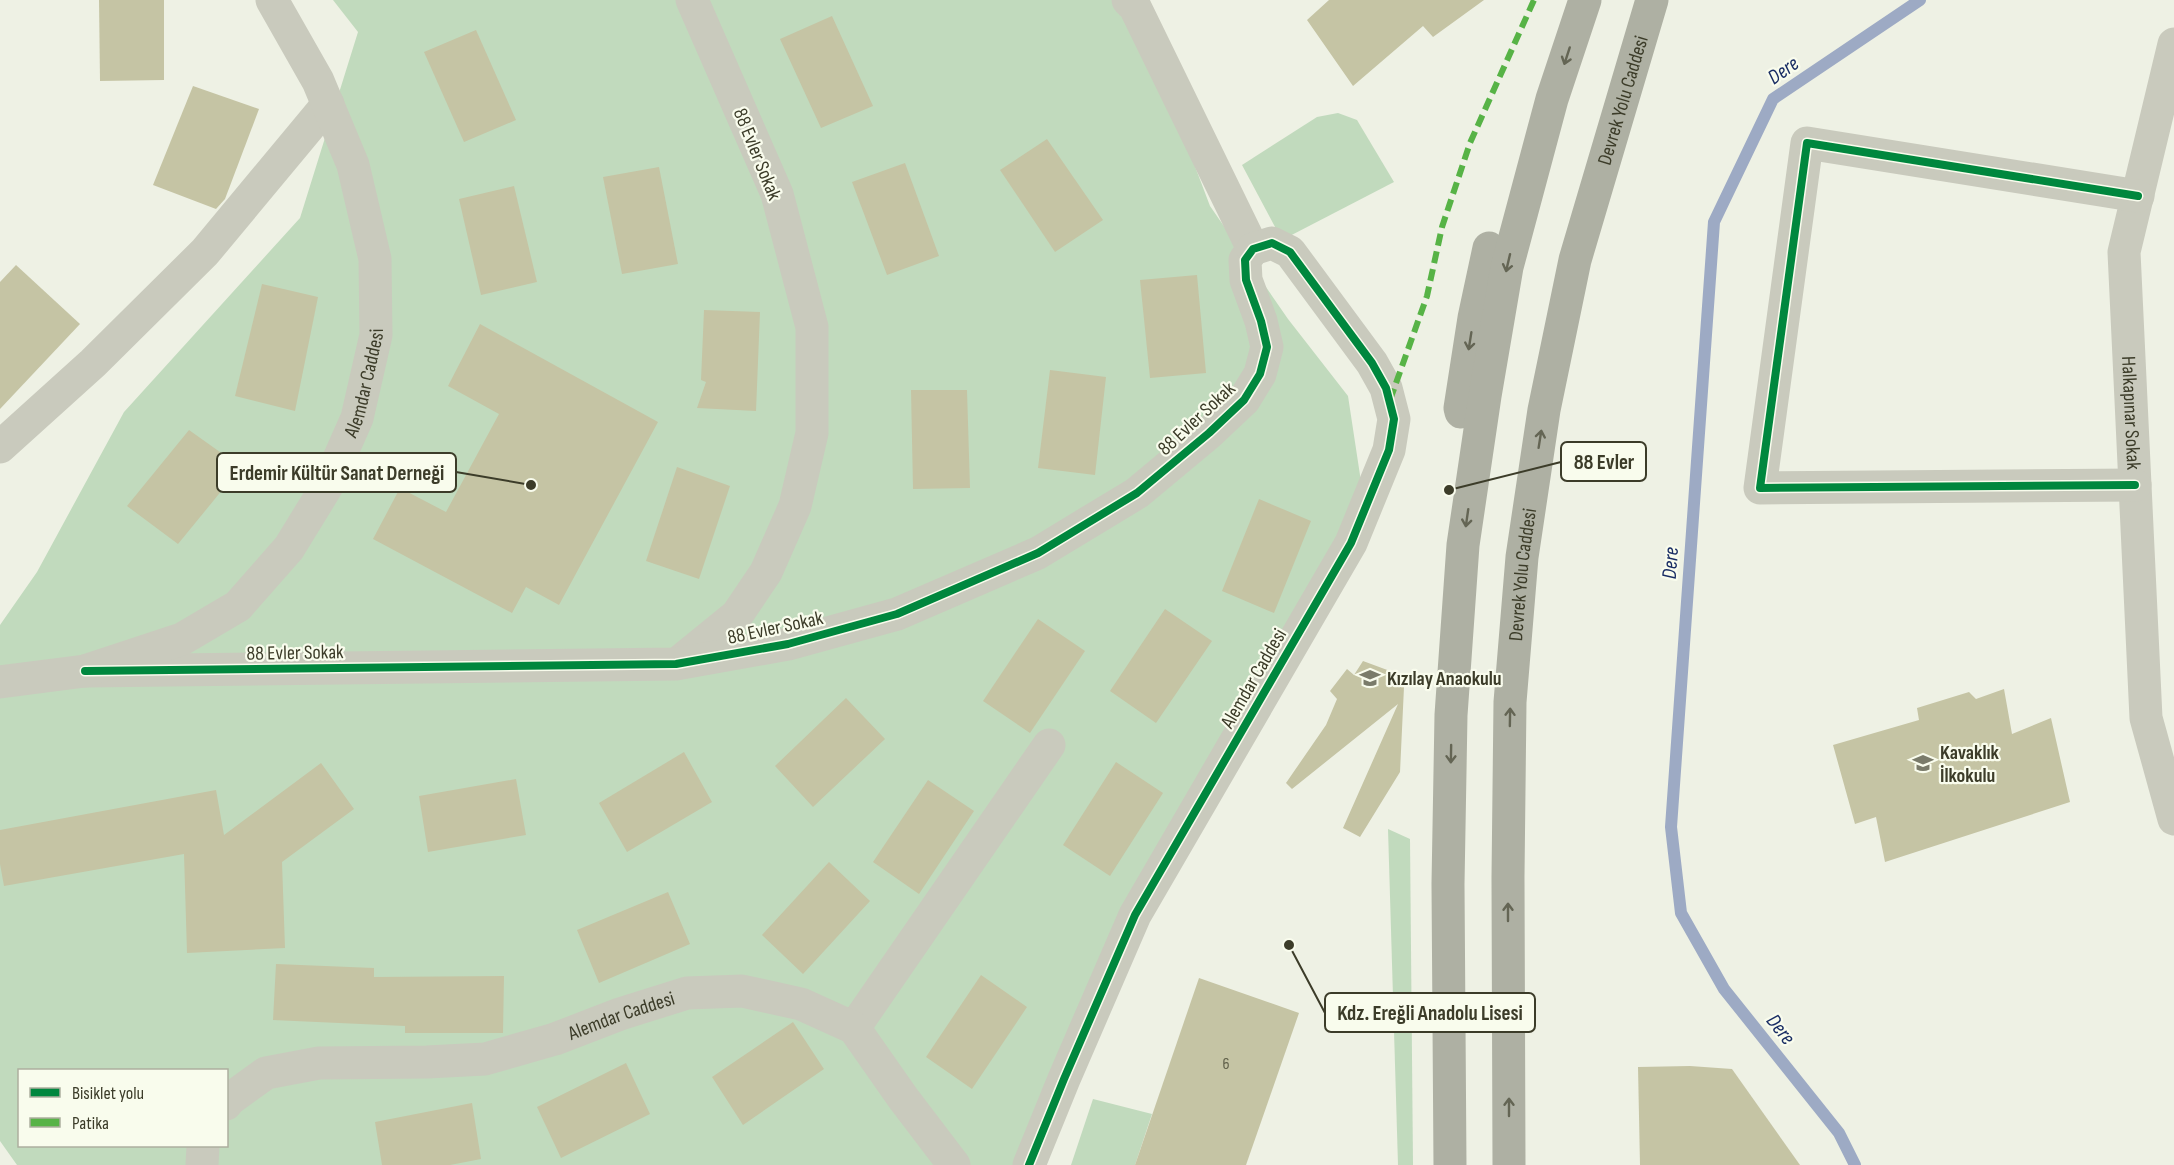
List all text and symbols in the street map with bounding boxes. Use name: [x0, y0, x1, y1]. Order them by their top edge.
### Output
street label: Devrek Yolu Caddesi: [1593, 33, 1654, 168]
one-way arrow: [1560, 46, 1571, 65]
water label: Dere: [1763, 51, 1804, 90]
street label: 88 Evler Sokak: [728, 105, 787, 204]
one-way arrow: [1502, 254, 1514, 273]
street label: Alemdar Caddesi: [339, 329, 389, 442]
one-way arrow: [1465, 331, 1476, 351]
street label: Halkapınar Sokak: [2116, 355, 2145, 471]
street label: 88 Evler Sokak: [1153, 377, 1241, 461]
one-way arrow: [1535, 430, 1546, 450]
callout: 88 Evler: [1561, 442, 1646, 481]
text: 88 Evler: [1574, 450, 1635, 475]
callout: Erdemir Kültür Sanat Derneği: [217, 453, 456, 492]
text: Erdemir Kültür Sanat Derneği: [230, 461, 444, 486]
street label: Devrek Yolu Caddesi: [1504, 507, 1542, 642]
one-way arrow: [1462, 508, 1473, 527]
water label: Dere: [1657, 546, 1684, 580]
street label: 88 Evler Sokak: [725, 606, 826, 650]
street label: Alemdar Caddesi: [1215, 624, 1292, 733]
street label: 88 Evler Sokak: [246, 640, 344, 666]
school or university icon: Kızılay Anaokulu: [1358, 666, 1382, 690]
place label: Kızılay Anaokulu: [1387, 667, 1502, 691]
one-way arrow: [1504, 707, 1516, 727]
place label: Kavaklık İlkokulu: [1940, 741, 2000, 788]
one-way arrow: [1445, 744, 1456, 764]
school or university icon: Kavaklık İlkokulu: [1911, 751, 1935, 775]
one-way arrow: [1502, 902, 1514, 922]
street label: Alemdar Caddesi: [564, 987, 678, 1046]
callout: Kdz. Ereğli Anadolu Lisesi: [1325, 993, 1535, 1032]
text: Kdz. Ereğli Anadolu Lisesi: [1337, 1001, 1523, 1026]
water label: Dere: [1761, 1009, 1800, 1050]
house number: 6: [1222, 1055, 1230, 1074]
legend: [18, 1069, 228, 1147]
text: Bisiklet yolu: [72, 1083, 144, 1104]
one-way arrow: [1503, 1097, 1515, 1117]
text: Patika: [72, 1113, 109, 1134]

